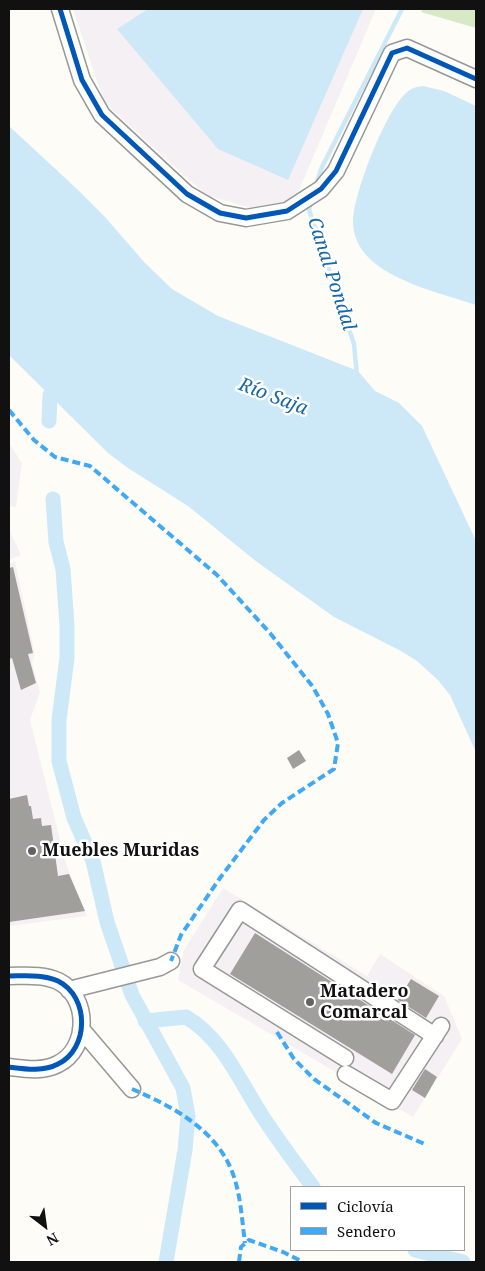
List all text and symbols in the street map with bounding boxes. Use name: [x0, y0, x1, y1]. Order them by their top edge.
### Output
water label: Canal Pondal: [302, 214, 360, 334]
water label: Río Saja: [235, 373, 311, 421]
place label: Muebles Muridas: [42, 840, 199, 862]
marker: Muebles Muridas: [26, 845, 38, 857]
place label: Matadero Comarcal: [320, 981, 408, 1024]
marker: Matadero Comarcal: [304, 996, 316, 1008]
legend: [290, 1186, 465, 1251]
text: Ciclovía: [337, 1196, 394, 1216]
north arrow: [20, 1201, 70, 1251]
text: Sendero: [337, 1221, 396, 1241]
text: N: [43, 1228, 62, 1250]

